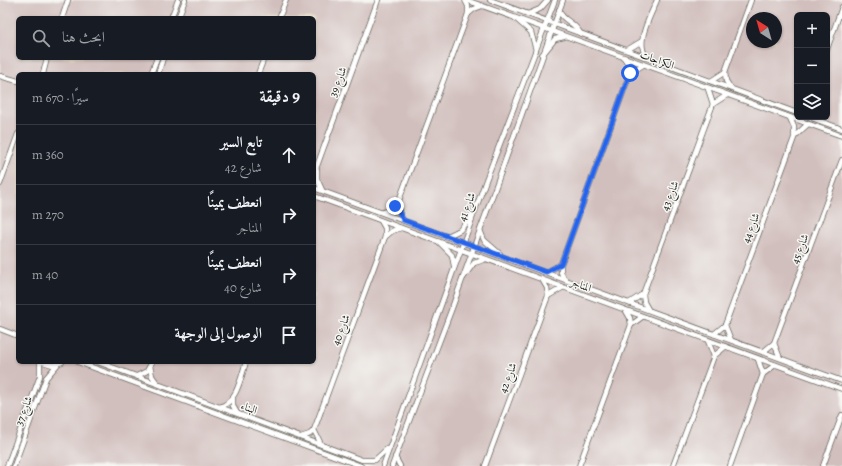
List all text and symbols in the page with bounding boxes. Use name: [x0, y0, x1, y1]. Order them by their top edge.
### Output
north arrow: [746, 12, 782, 48]
map controls: [794, 12, 830, 120]
button: +: [794, 12, 830, 48]
search box: [16, 16, 316, 60]
icon: search: [30, 27, 52, 49]
text: ابحث هنا: [62, 27, 105, 47]
street label: الكراجات: [638, 47, 676, 73]
button: −: [794, 48, 830, 84]
route start: [621, 64, 639, 82]
street label: شارع 39: [326, 65, 352, 100]
button: layers: [794, 84, 830, 120]
text: 9 دقيقة: [259, 85, 300, 108]
text: سيرًا · 670 m: [32, 89, 89, 106]
text: تابع السير: [220, 132, 262, 152]
icon: ahead: [278, 144, 300, 166]
text: 360 m: [32, 146, 64, 163]
text: شارع 42: [225, 159, 262, 176]
street label: شارع 43: [658, 179, 684, 214]
street label: شارع 41: [455, 190, 481, 224]
text: انعطف يمينًا: [207, 192, 262, 212]
route end: [386, 197, 404, 215]
icon: right: [278, 204, 300, 226]
text: 270 m: [32, 206, 64, 223]
street label: شارع 44: [739, 211, 765, 246]
text: المناجر: [237, 219, 262, 236]
street label: شارع 45: [788, 232, 814, 267]
text: انعطف يمينًا: [207, 252, 262, 272]
icon: right: [278, 264, 300, 286]
text: 40 m: [32, 266, 58, 283]
street label: المناجر: [568, 274, 594, 296]
text: شارع 40: [224, 279, 262, 296]
street label: شارع 40: [328, 312, 355, 348]
text: الوصول إلى الوجهة: [175, 323, 262, 343]
icon: arrive: [278, 324, 300, 346]
street label: شارع 42: [496, 361, 522, 396]
street label: شارع 37: [12, 394, 38, 429]
street label: البناء: [239, 398, 259, 418]

